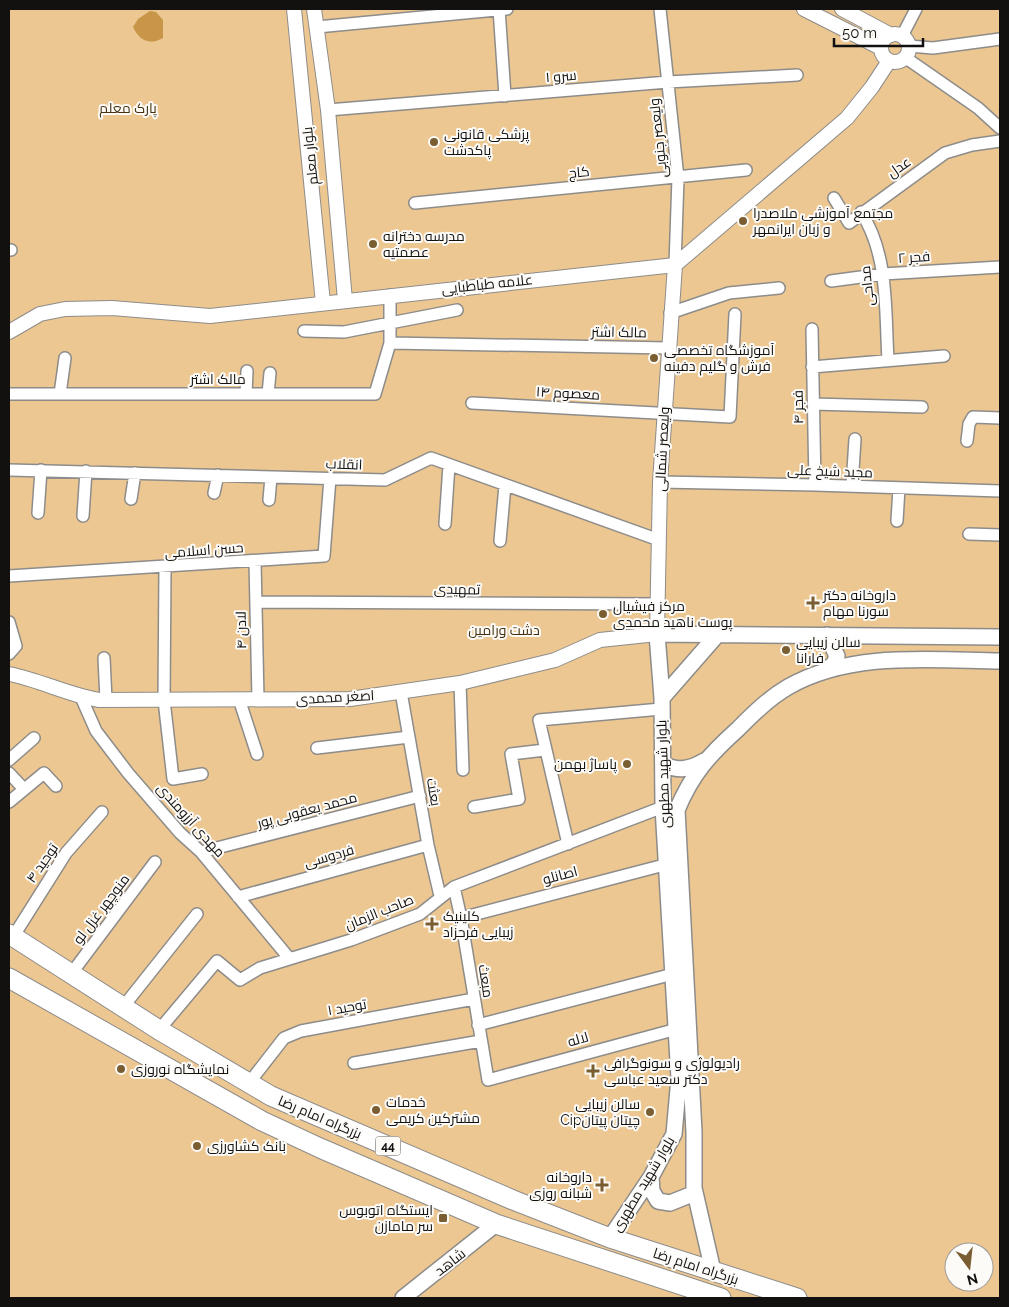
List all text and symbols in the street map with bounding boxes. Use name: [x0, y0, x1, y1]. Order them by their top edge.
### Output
scale bar: [834, 15, 923, 47]
text: 50 m: [842, 24, 877, 42]
street label: سرو ۱: [545, 67, 577, 85]
street label: ولیعصر جنوبی: [646, 97, 670, 179]
park label: پارک معلم: [99, 100, 157, 118]
street label: بلوار معلم: [299, 126, 323, 186]
place label: پزشکی قانونی پاکدشت: [444, 126, 530, 160]
marker: پزشکی قانونی پاکدشت: [428, 136, 440, 148]
street label: عدل: [884, 153, 914, 182]
street label: کاج: [568, 163, 590, 182]
place label: مجتمع آموزشی ملاصدرا و زبان ایرانمهر: [752, 205, 893, 237]
marker: مجتمع آموزشی ملاصدرا و زبان ایرانمهر: [737, 215, 749, 227]
place label: مدرسه دخترانه عصمتیه: [383, 228, 465, 260]
marker: مدرسه دخترانه عصمتیه: [367, 238, 379, 250]
street label: فجر ۲: [897, 248, 931, 266]
street label: مداحی: [857, 265, 877, 307]
street label: علامه طباطبایی: [441, 271, 533, 297]
street label: مالک اشتر: [590, 323, 647, 340]
place label: آموزشگاه تخصصی فرش و گلیم دفینه: [664, 342, 775, 376]
marker: آموزشگاه تخصصی فرش و گلیم دفینه: [648, 352, 660, 364]
street label: مالک اشتر: [189, 371, 246, 387]
street label: ۱۴ معصوم: [536, 383, 600, 405]
street label: فجر ۴: [790, 390, 806, 424]
street label: ولیعصر شمالی: [652, 406, 672, 492]
street label: انقلاب: [325, 455, 363, 473]
street label: مجید شیخ علی: [787, 462, 873, 481]
street label: حسن اسلامی: [164, 539, 244, 561]
street label: تمهیدی: [434, 581, 481, 597]
place label: داروخانه دکتر سورنا مهام: [822, 587, 896, 621]
marker: داروخانه دکتر سورنا مهام: [807, 597, 819, 609]
place label: مرکز فیشیال پوست ناهید محمدی: [613, 598, 733, 632]
marker: مرکز فیشیال پوست ناهید محمدی: [597, 608, 609, 620]
street label: لادن ۴: [233, 611, 249, 649]
park label: دشت ورامین: [468, 622, 540, 638]
place label: سالن زیبایی فارانا: [796, 634, 861, 666]
marker: سالن زیبایی فارانا: [780, 644, 792, 656]
street label: اصغر محمدی: [295, 687, 375, 707]
street label: بلوار شهید مطهری: [653, 719, 673, 829]
place label: پاساژ بهمن: [554, 756, 617, 774]
marker: پاساژ بهمن: [621, 758, 633, 770]
street label: بعثت: [424, 777, 444, 807]
street label: مهدی آرزومندی: [154, 780, 228, 860]
street label: محمد یعقوبی پور: [254, 789, 359, 833]
street label: توحید ۴: [23, 840, 61, 886]
street label: فردوسی: [302, 841, 356, 871]
street label: اصانلو: [541, 863, 579, 887]
street label: منوچهر غزل لو: [70, 871, 134, 948]
street label: صاحب الزمان: [342, 891, 416, 933]
place label: کلینیک زیبایی فرحزاد: [443, 908, 514, 940]
marker: کلینیک زیبایی فرحزاد: [425, 917, 439, 931]
street label: مبعث: [475, 963, 497, 999]
street label: توحید ۱: [326, 996, 368, 1018]
street label: لاله: [566, 1028, 590, 1050]
place label: رادیولوژی و سونوگرافی دکتر سعید عباسی: [604, 1055, 740, 1087]
place label: نمایشگاه نوروزی: [131, 1061, 229, 1077]
marker: نمایشگاه نوروزی: [115, 1063, 127, 1075]
marker: رادیولوژی و سونوگرافی دکتر سعید عباسی: [586, 1064, 600, 1078]
street label: بزرگراه امام رضا: [275, 1092, 364, 1144]
place label: خدمات مشترکین کریمی: [386, 1094, 480, 1126]
place label: سالن زیبایی Cipچیتان پیتان: [560, 1096, 640, 1130]
marker: خدمات مشترکین کریمی: [370, 1104, 382, 1116]
marker: سالن زیبایی Cipچیتان پیتان: [644, 1106, 656, 1118]
street label: بلوار شهید مطهری: [608, 1133, 678, 1235]
road number: 44: [376, 1136, 400, 1156]
place label: بانک کشاورزی: [207, 1138, 286, 1154]
marker: بانک کشاورزی: [191, 1140, 203, 1152]
place label: داروخانه شبانه روزی: [529, 1169, 592, 1201]
marker: داروخانه شبانه روزی: [596, 1179, 608, 1191]
place label: ایستگاه اتوبوس سر مامازن: [339, 1202, 433, 1234]
marker: ایستگاه اتوبوس سر مامازن: [437, 1212, 449, 1224]
north arrow: [944, 1242, 994, 1292]
street label: شاهد: [432, 1245, 468, 1279]
street label: بزرگراه امام رضا: [650, 1245, 741, 1289]
text: N: [965, 1270, 980, 1289]

